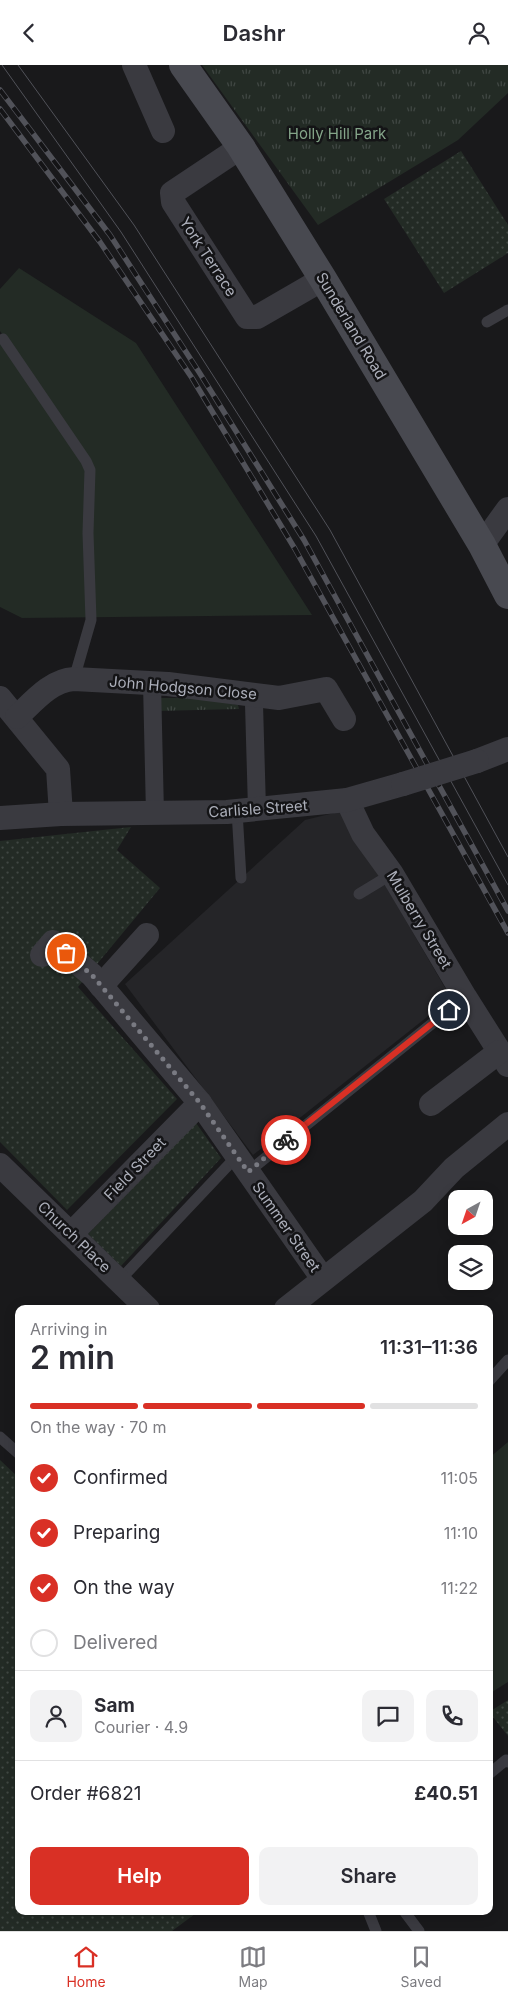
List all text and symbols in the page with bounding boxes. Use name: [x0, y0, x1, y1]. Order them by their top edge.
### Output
icon: back: [15, 19, 43, 47]
icon: person: [465, 19, 493, 47]
text: Dashr: [223, 20, 285, 46]
park label: Holly Hill Park: [288, 124, 387, 143]
street label: York Terrace: [176, 213, 241, 300]
street label: Sunderland Road: [312, 269, 391, 383]
street label: John Hodgson Close: [108, 672, 258, 703]
street label: Carlisle Street: [208, 796, 308, 821]
street label: Mulberry Street: [383, 867, 456, 972]
pin: [45, 932, 87, 974]
icon: bag: [52, 939, 80, 967]
pin: [428, 989, 470, 1031]
icon: home: [435, 996, 463, 1024]
courier: [261, 1115, 311, 1165]
icon: bike: [272, 1126, 300, 1154]
street label: Field Street: [100, 1133, 170, 1204]
street label: Summer Street: [248, 1178, 325, 1276]
north arrow: [448, 1190, 492, 1235]
map controls: [448, 1190, 493, 1290]
street label: Church Place: [34, 1197, 115, 1276]
button: layers: [448, 1245, 493, 1290]
text: Arriving in: [30, 1319, 107, 1339]
text: 11:31–11:36: [380, 1336, 478, 1359]
text: 2 min: [30, 1338, 115, 1377]
text: On the way · 70 m: [30, 1417, 167, 1437]
icon: check: [30, 1464, 58, 1492]
text: Confirmed: [73, 1466, 168, 1489]
text: 11:05: [441, 1468, 478, 1488]
icon: check: [30, 1519, 58, 1547]
text: Preparing: [73, 1521, 160, 1544]
text: 11:10: [444, 1523, 478, 1543]
icon: check: [30, 1574, 58, 1602]
text: On the way: [73, 1576, 175, 1599]
text: 11:22: [441, 1578, 478, 1598]
text: Delivered: [73, 1631, 158, 1654]
button: person: [30, 1690, 82, 1742]
button: chat: [362, 1690, 414, 1742]
button: phone: [426, 1690, 478, 1742]
text: Sam: [94, 1694, 135, 1717]
text: Courier · 4.9: [94, 1717, 188, 1737]
text: Order #6821: [30, 1782, 141, 1805]
text: £40.51: [414, 1782, 478, 1805]
button: Help: [30, 1847, 249, 1905]
button: Share: [259, 1847, 478, 1905]
tab: Home: [66, 1943, 106, 1990]
tab: Map: [239, 1943, 268, 1990]
tab: Saved: [401, 1943, 442, 1990]

